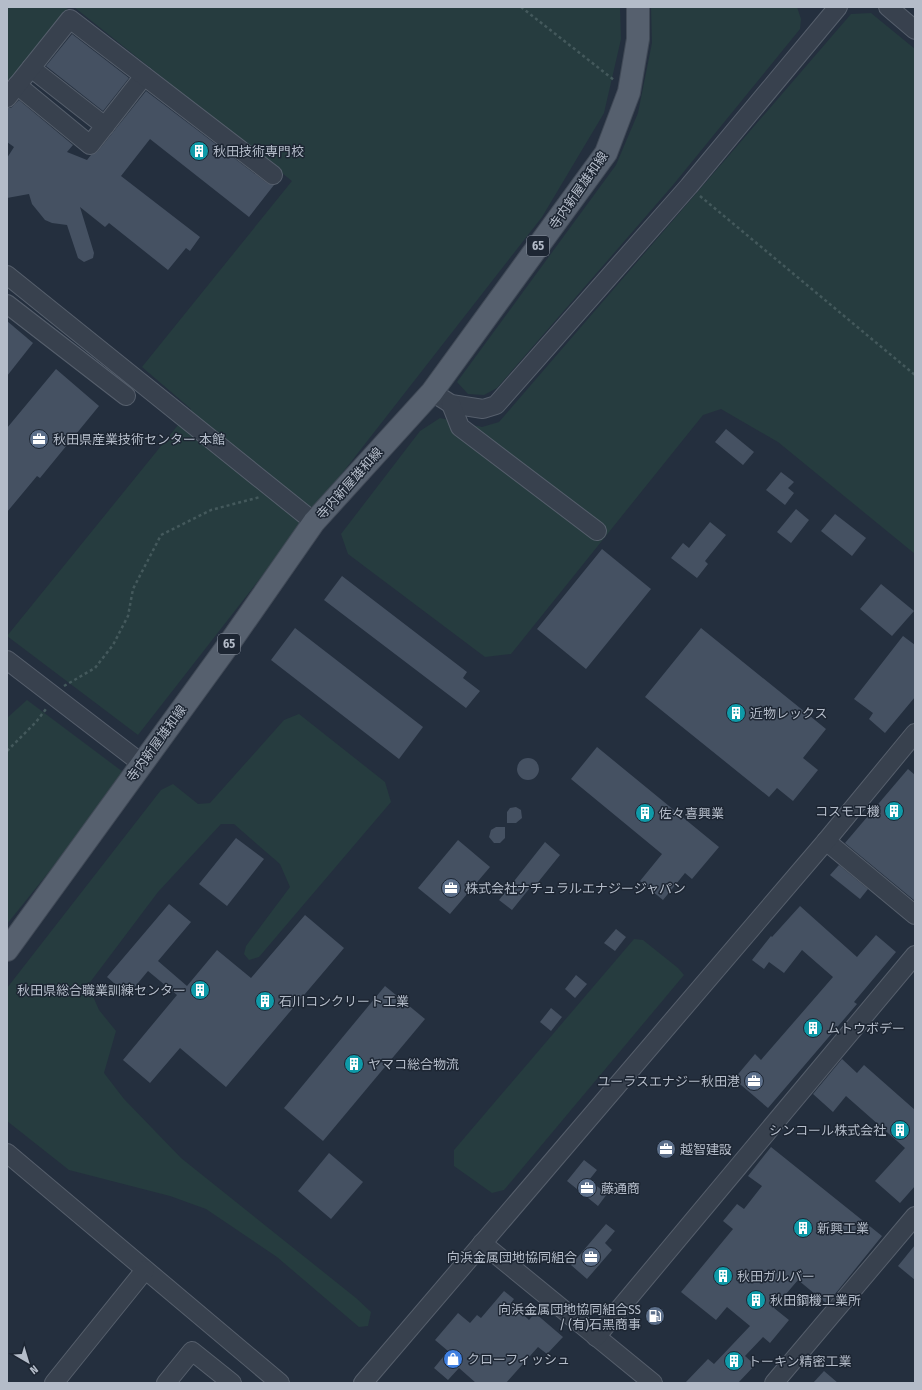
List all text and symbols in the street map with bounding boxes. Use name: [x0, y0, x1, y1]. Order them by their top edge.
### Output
building icon: 秋田技術専門校: [188, 140, 210, 162]
place label: 秋田技術専門校: [213, 144, 304, 159]
street label: 寺内新屋雄和線: [546, 149, 611, 232]
road number: 65: [527, 236, 549, 256]
office icon: 秋田県産業技術センター 本館: [28, 428, 50, 450]
place label: 秋田県産業技術センター 本館: [53, 432, 225, 447]
street label: 寺内新屋雄和線: [313, 444, 385, 522]
road number: 65: [218, 634, 240, 654]
street label: 寺内新屋雄和線: [124, 702, 189, 785]
building icon: 近物レックス: [725, 702, 747, 724]
place label: 近物レックス: [750, 706, 828, 721]
building icon: コスモ工機: [883, 800, 905, 822]
building icon: 佐々喜興業: [634, 802, 656, 824]
place label: コスモ工機: [815, 804, 880, 819]
place label: 佐々喜興業: [659, 806, 724, 821]
office icon: 株式会社ナチュラルエナジージャパン: [440, 877, 462, 899]
place label: 株式会社ナチュラルエナジージャパン: [465, 881, 686, 896]
building icon: 秋田県総合職業訓練センター: [189, 979, 211, 1001]
place label: 秋田県総合職業訓練センター: [17, 983, 186, 998]
building icon: 石川コンクリート工業: [254, 990, 276, 1012]
place label: 石川コンクリート工業: [279, 994, 409, 1009]
building icon: ムトウボデー: [802, 1017, 824, 1039]
place label: ムトウボデー: [827, 1021, 905, 1036]
building icon: ヤマコ総合物流: [343, 1053, 365, 1075]
place label: ヤマコ総合物流: [368, 1057, 459, 1072]
office icon: ユーラスエナジー秋田港: [743, 1070, 765, 1092]
place label: ユーラスエナジー秋田港: [597, 1074, 740, 1089]
building icon: シンコール株式会社: [889, 1119, 911, 1141]
place label: シンコール株式会社: [769, 1123, 886, 1138]
office icon: 越智建設: [655, 1138, 677, 1160]
place label: 越智建設: [680, 1142, 732, 1157]
office icon: 藤通商: [576, 1177, 598, 1199]
place label: 藤通商: [601, 1181, 640, 1196]
building icon: 新興工業: [792, 1217, 814, 1239]
place label: 新興工業: [817, 1221, 869, 1236]
office icon: 向浜金属団地協同組合: [580, 1246, 602, 1268]
place label: 向浜金属団地協同組合: [447, 1250, 577, 1265]
building icon: 秋田ガルバー: [712, 1265, 734, 1287]
place label: 秋田ガルバー: [737, 1269, 815, 1284]
building icon: 秋田鋼機工業所: [745, 1289, 767, 1311]
place label: 秋田鋼機工業所: [770, 1293, 861, 1308]
place label: 向浜金属団地協同組合SS / (有)石黒商事: [498, 1302, 641, 1332]
fuel station icon: 向浜金属団地協同組合SS / (有)石黒商事: [644, 1305, 666, 1327]
north arrow: [8, 1342, 48, 1382]
shop icon: クローフィッシュ: [442, 1348, 464, 1370]
building icon: トーキン精密工業: [723, 1350, 745, 1372]
place label: クローフィッシュ: [467, 1352, 570, 1367]
place label: トーキン精密工業: [748, 1354, 852, 1369]
text: N: [27, 1362, 40, 1377]

